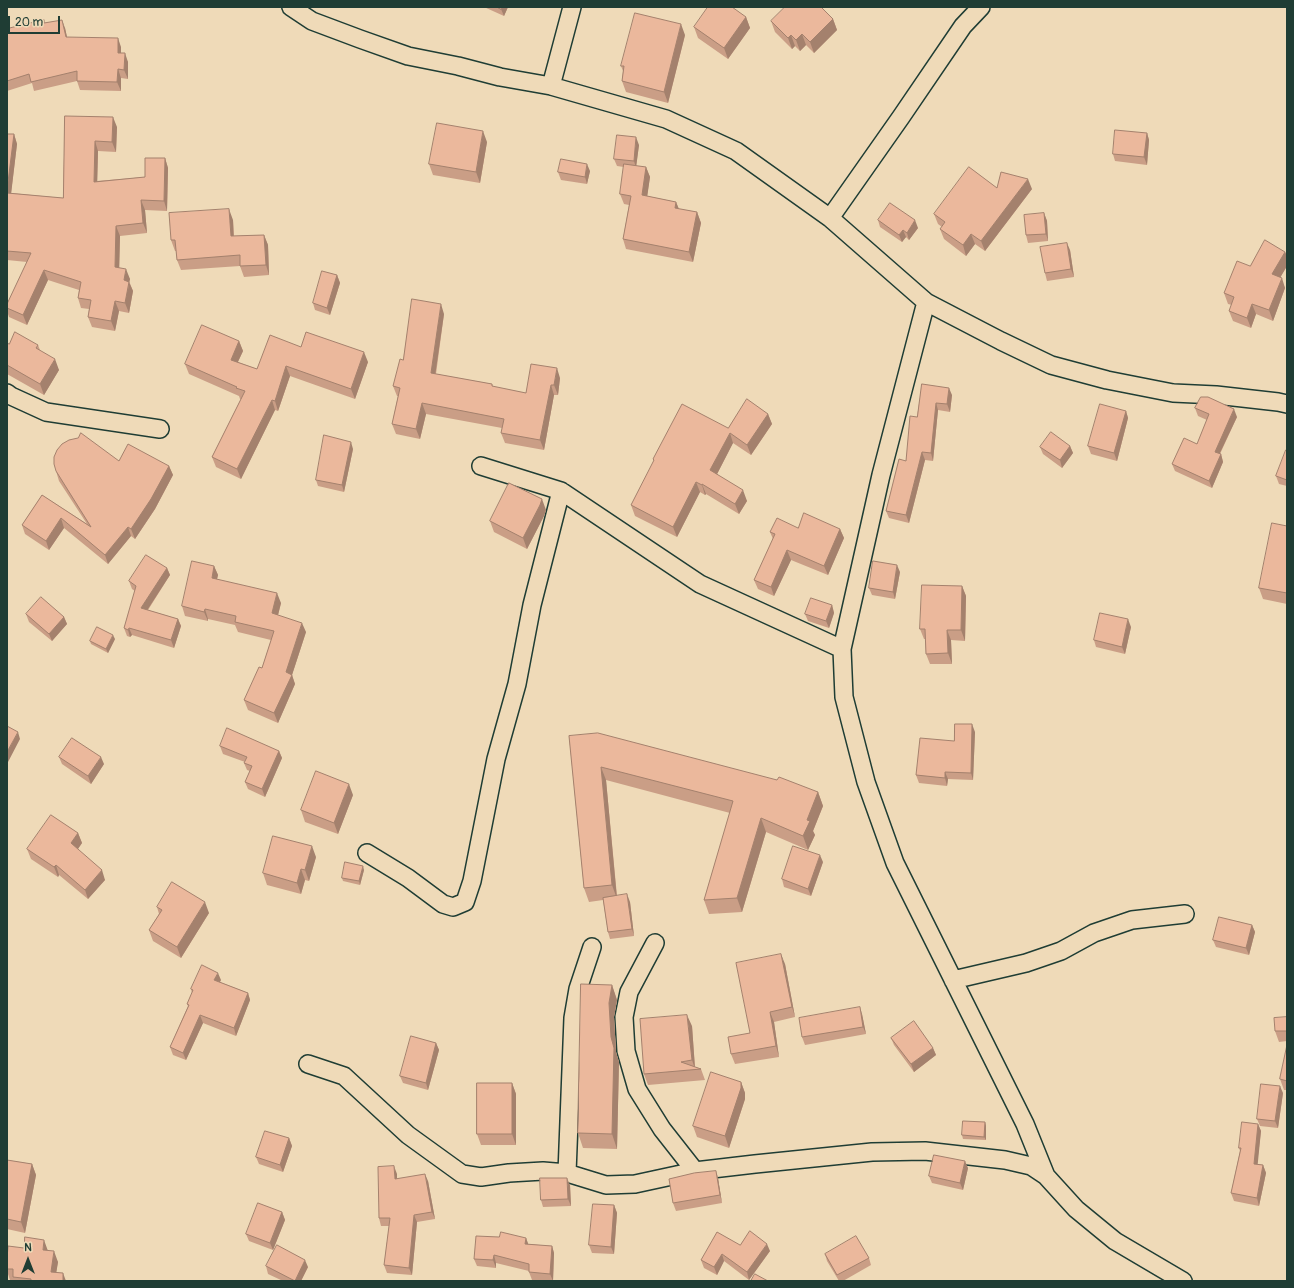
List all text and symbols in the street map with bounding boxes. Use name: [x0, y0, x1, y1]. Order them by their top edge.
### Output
scale bar: [10, 8, 62, 34]
text: 20 m: [15, 15, 43, 30]
north arrow: [8, 1240, 48, 1280]
text: N: [24, 1241, 32, 1254]

